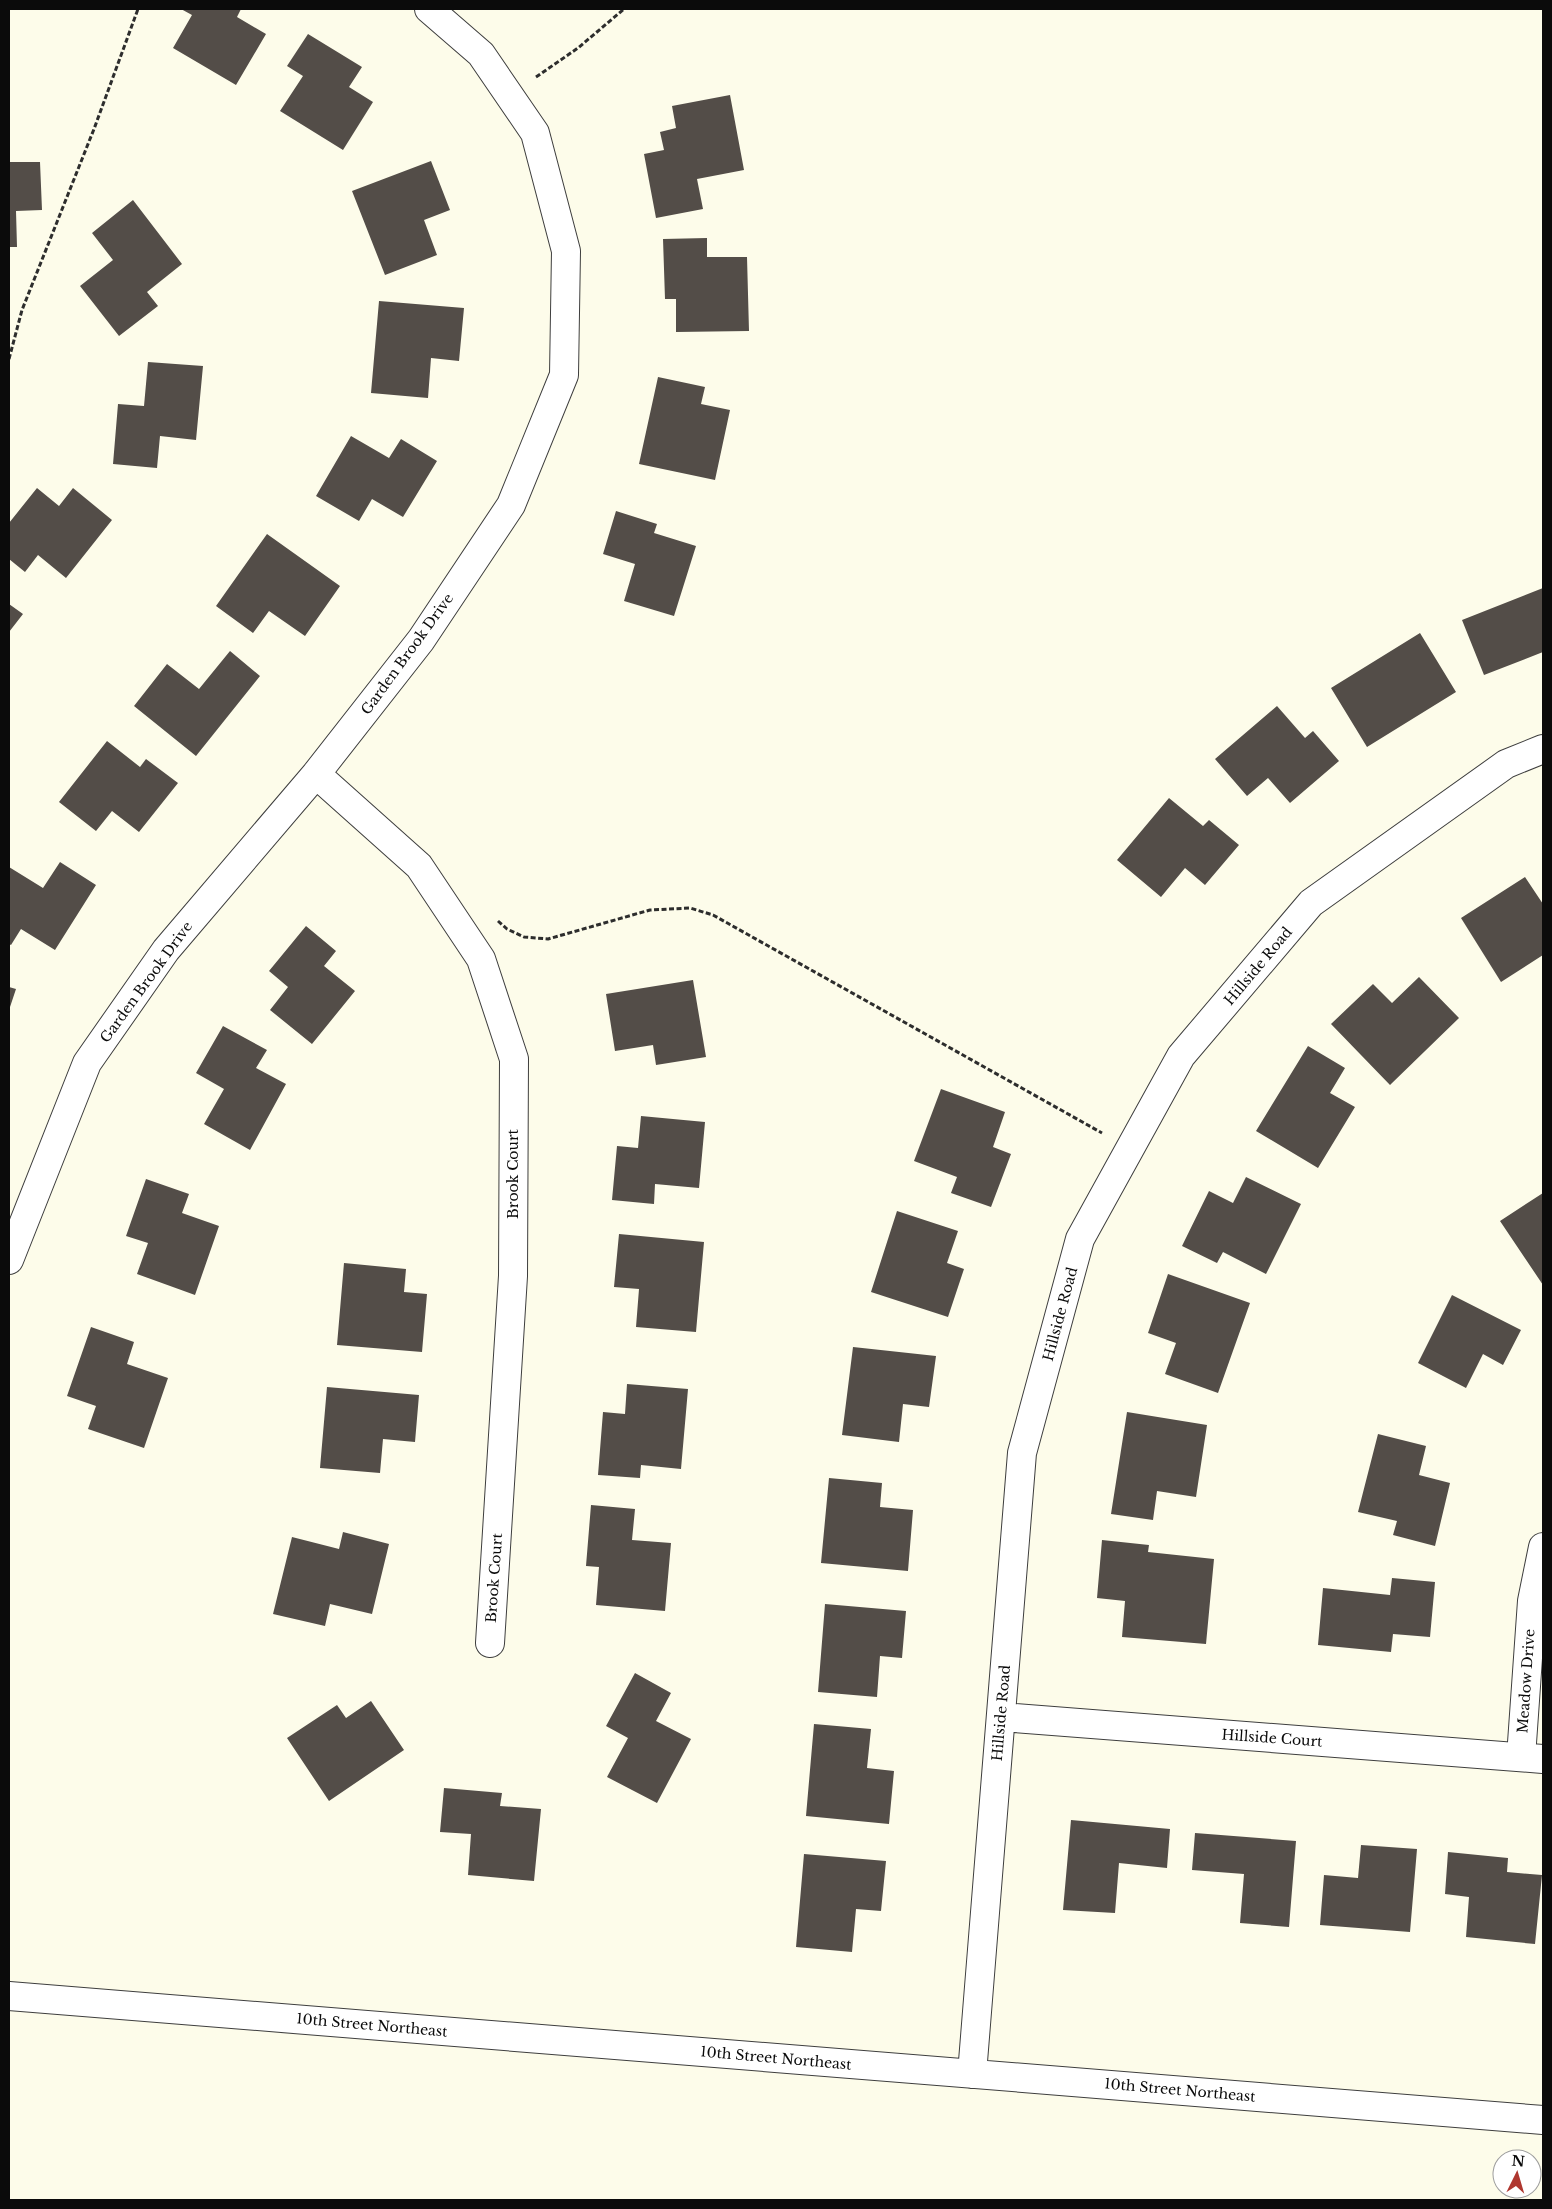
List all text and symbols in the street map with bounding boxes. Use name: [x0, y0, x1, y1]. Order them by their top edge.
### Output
street label: Garden Brook Drive: [357, 590, 457, 718]
street label: Garden Brook Drive: [96, 918, 196, 1046]
street label: Hillside Road: [1220, 923, 1296, 1009]
street label: Brook Court: [504, 1128, 522, 1219]
street label: Hillside Road: [1039, 1264, 1081, 1363]
street label: Brook Court: [482, 1532, 506, 1623]
street label: Meadow Drive: [1513, 1628, 1539, 1734]
street label: Hillside Road: [988, 1664, 1014, 1762]
street label: Hillside Court: [1221, 1725, 1324, 1751]
street label: 10th Street Northeast: [296, 2009, 449, 2041]
street label: 10th Street Northeast: [700, 2042, 853, 2074]
street label: 10th Street Northeast: [1104, 2074, 1257, 2106]
north arrow: [1492, 2149, 1542, 2199]
text: N: [1511, 2152, 1525, 2171]

